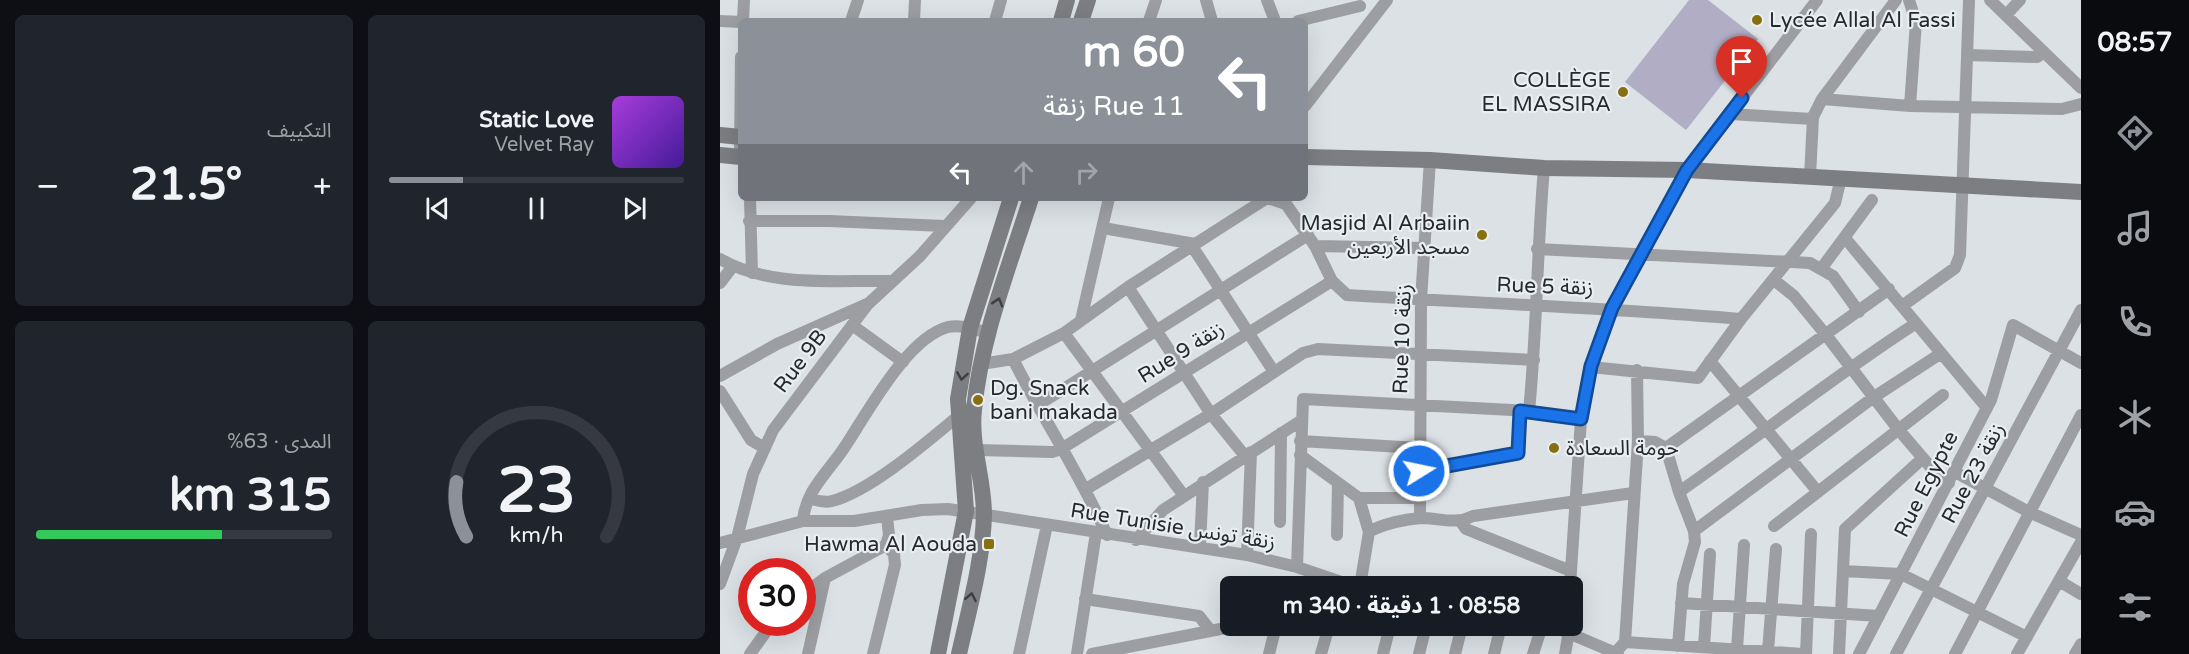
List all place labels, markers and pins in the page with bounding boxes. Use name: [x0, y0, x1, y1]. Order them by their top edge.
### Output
place label: Lycée Allal Al Fassi: [1769, 8, 1956, 33]
marker: Lycée Allal Al Fassi: [1750, 13, 1764, 27]
pin: [1716, 36, 1767, 98]
place label: COLLÈGE EL MASSIRA: [1482, 68, 1611, 117]
marker: COLLÈGE EL MASSIRA: [1616, 85, 1630, 99]
place label: Masjid Al Arbaiin مسجد الأربعين: [1300, 211, 1470, 260]
marker: Masjid Al Arbaiin مسجد الأربعين: [1475, 228, 1489, 242]
place label: Dg. Snack bani makada: [990, 376, 1118, 425]
marker: Dg. Snack bani makada: [971, 393, 985, 407]
place label: حومة السعادة: [1566, 436, 1679, 461]
marker: حومة السعادة: [1547, 441, 1561, 455]
place label: Hawma Al Aouda: [804, 532, 977, 557]
marker: Hawma Al Aouda: [982, 537, 996, 551]

